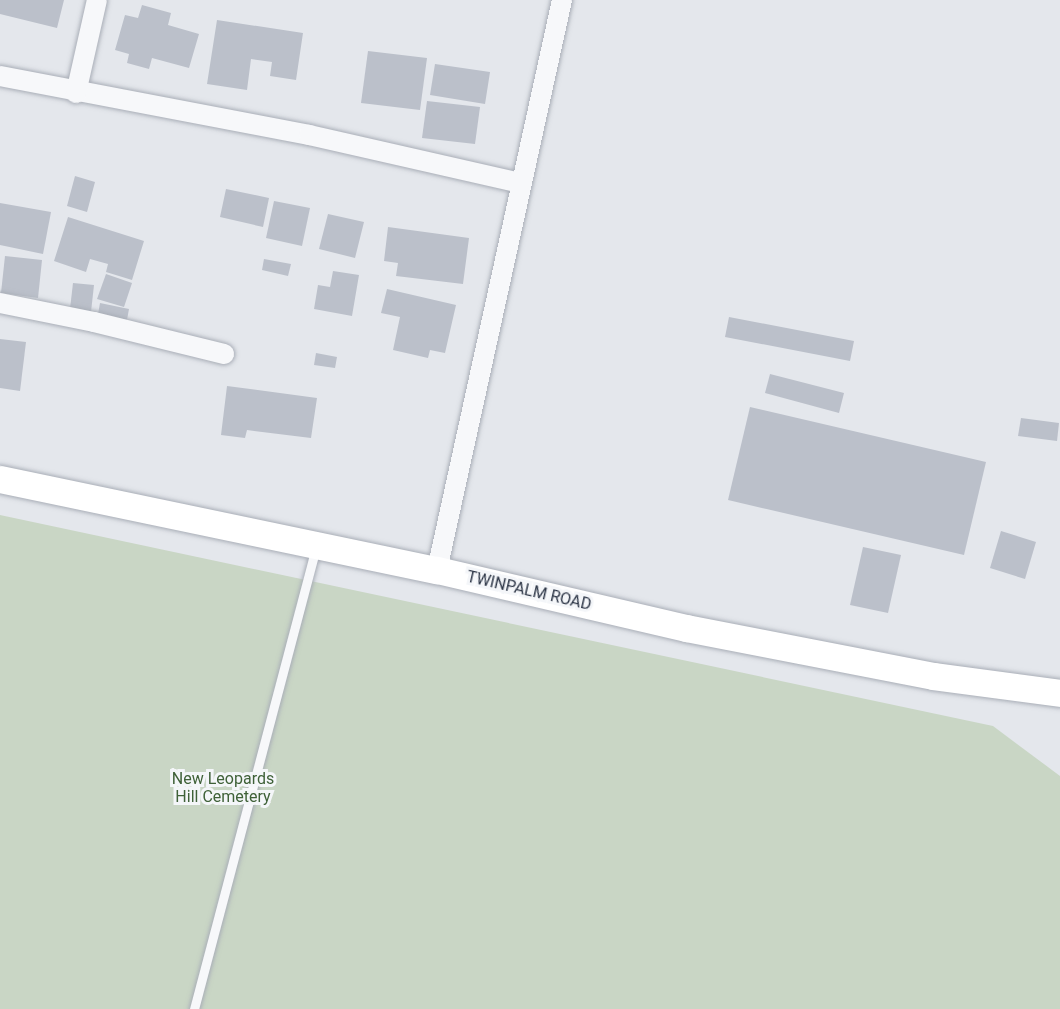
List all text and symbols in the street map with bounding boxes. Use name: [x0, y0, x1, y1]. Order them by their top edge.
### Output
street label: TWINPALM ROAD: [465, 567, 593, 615]
park label: New Leopards Hill Cemetery: [172, 769, 274, 807]

